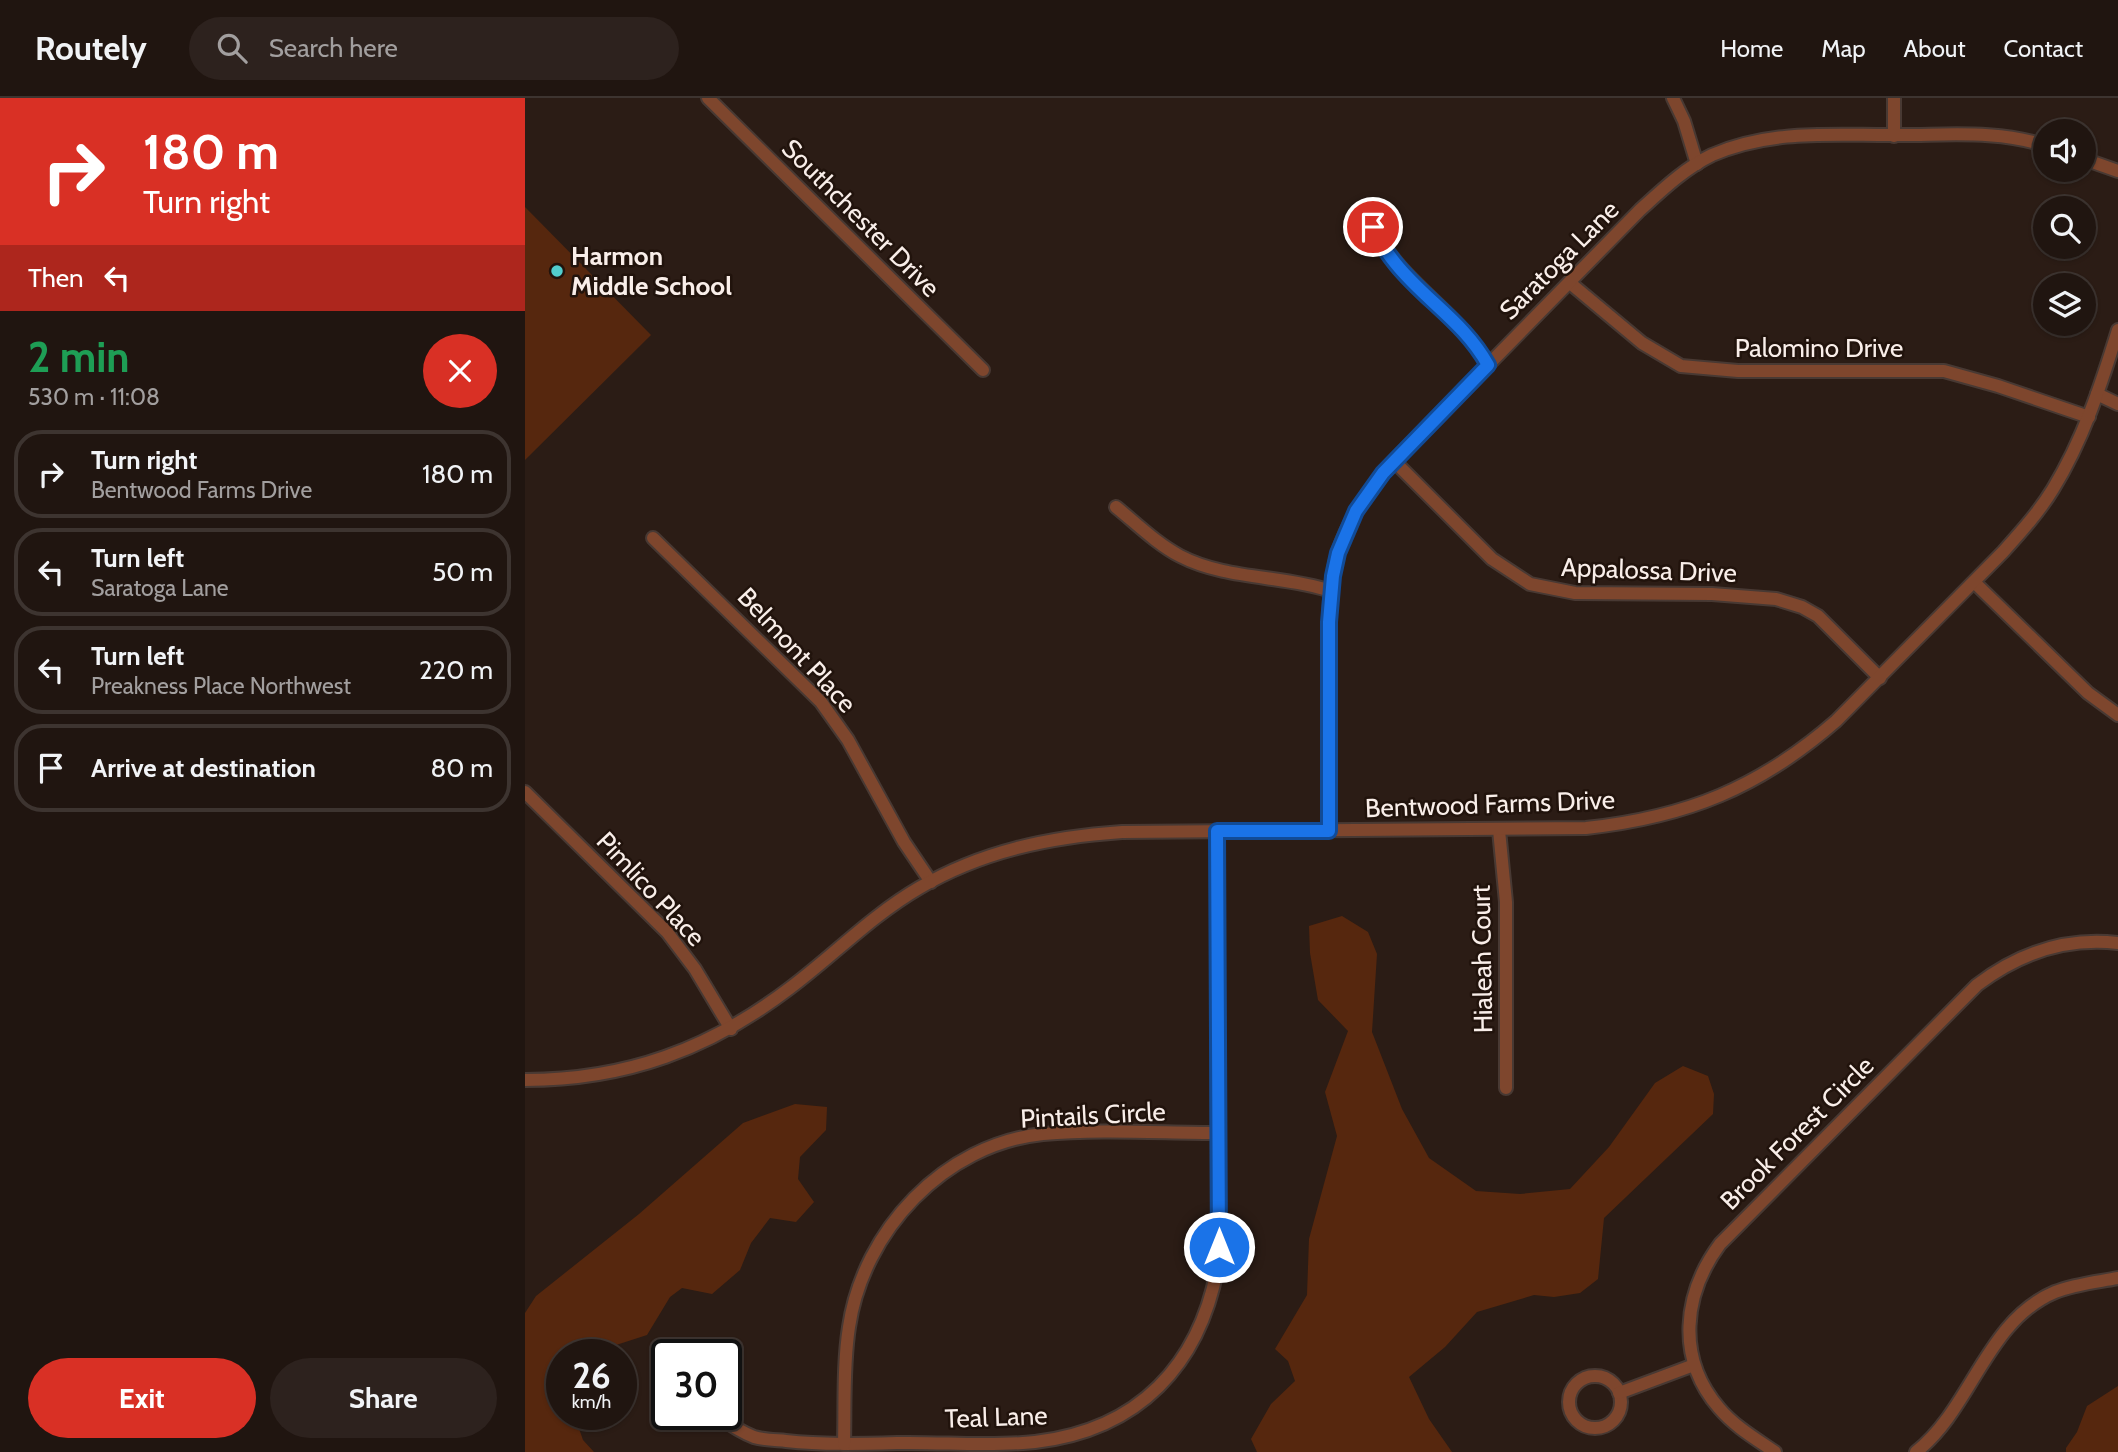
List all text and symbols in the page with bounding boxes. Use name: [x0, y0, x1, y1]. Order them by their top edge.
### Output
search box: [189, 17, 679, 80]
text: Routely: [35, 28, 147, 68]
icon: search: [213, 29, 251, 67]
text: Search here: [269, 32, 398, 64]
text: Home: [1720, 34, 1783, 63]
text: Map: [1821, 34, 1866, 63]
text: About: [1904, 34, 1966, 63]
text: Contact: [2004, 34, 2083, 63]
map controls: [2033, 119, 2096, 336]
button: sound: [2033, 119, 2096, 182]
text: 180 m: [143, 122, 279, 181]
icon: right: [28, 126, 119, 217]
street label: Southchester Drive: [775, 132, 947, 304]
text: Turn right: [143, 182, 270, 221]
street label: Saratoga Lane: [1493, 194, 1625, 326]
button: search: [2033, 196, 2096, 259]
pin: [1343, 197, 1403, 257]
icon: arrive: [1354, 208, 1392, 246]
place label: Harmon Middle School: [571, 240, 732, 302]
icon: left: [98, 259, 136, 297]
text: Then: [28, 262, 84, 294]
marker: Harmon Middle School: [549, 263, 565, 279]
button: layers: [2033, 273, 2096, 336]
text: 2 min: [28, 331, 129, 383]
street label: Palomino Drive: [1735, 332, 1903, 364]
button: close: [423, 334, 497, 408]
text: 530 m · 11:08: [28, 383, 160, 411]
text: Turn right: [91, 444, 197, 476]
icon: right: [32, 455, 70, 493]
text: 180 m: [422, 458, 493, 490]
text: Bentwood Farms Drive: [91, 476, 312, 504]
text: Turn left: [91, 542, 184, 574]
street label: Appalossa Drive: [1561, 551, 1737, 589]
icon: left: [32, 553, 70, 591]
text: 50 m: [432, 556, 493, 588]
text: Saratoga Lane: [91, 574, 229, 602]
street label: Belmont Place: [731, 581, 863, 719]
text: Turn left: [91, 640, 184, 672]
icon: left: [32, 651, 70, 689]
text: 220 m: [419, 654, 493, 686]
text: Preakness Place Northwest: [91, 672, 351, 700]
icon: arrive: [32, 749, 70, 787]
text: Arrive at destination: [91, 752, 316, 784]
text: 80 m: [430, 752, 493, 784]
street label: Bentwood Farms Drive: [1364, 784, 1616, 824]
street label: Pimlico Place: [590, 825, 712, 953]
street label: Hialeah Court: [1465, 884, 1499, 1033]
street label: Brook Forest Circle: [1714, 1050, 1880, 1216]
street label: Pintails Circle: [1020, 1095, 1166, 1135]
position arrow: [1182, 1210, 1256, 1284]
speed limit sign: 30: [651, 1339, 742, 1430]
text: 26: [572, 1354, 611, 1397]
button: Exit: [28, 1358, 256, 1438]
button: Share: [270, 1358, 497, 1438]
text: km/h: [572, 1391, 611, 1413]
street label: Teal Lane: [944, 1399, 1048, 1435]

